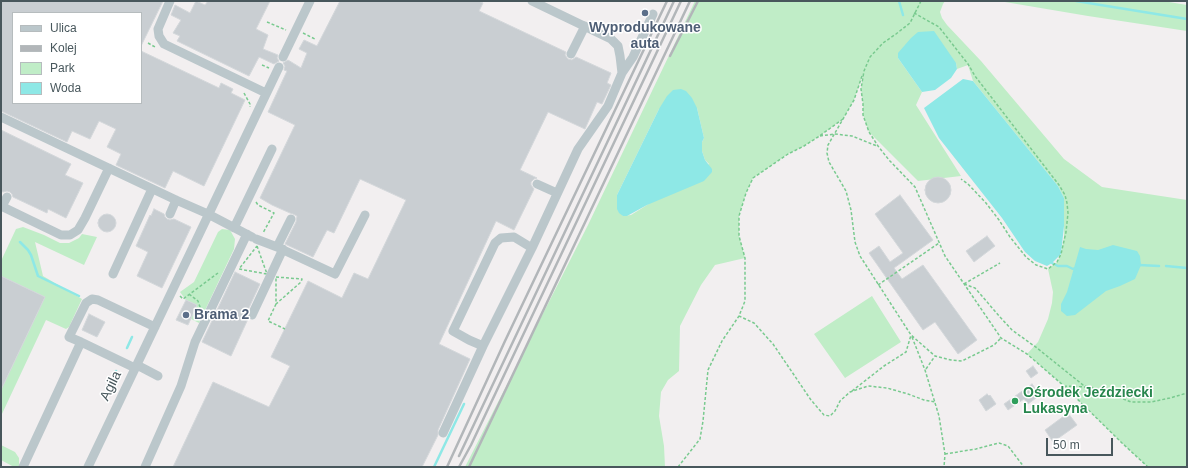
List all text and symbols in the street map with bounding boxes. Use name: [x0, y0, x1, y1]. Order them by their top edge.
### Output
marker: Wyprodukowane auta: [640, 8, 650, 18]
legend: [12, 12, 142, 104]
place label: Wyprodukowane auta: [589, 20, 701, 52]
text: Ulica: [50, 21, 77, 35]
text: Kolej: [50, 41, 77, 55]
text: Park: [50, 61, 75, 75]
text: Woda: [50, 81, 81, 95]
place label: Brama 2: [194, 307, 249, 323]
marker: Brama 2: [181, 310, 191, 320]
street label: Agila: [97, 368, 125, 404]
place label: Ośrodek Jeździecki Lukasyna: [1023, 385, 1153, 418]
marker: Ośrodek Jeździecki Lukasyna: [1010, 396, 1020, 406]
scale bar: [1048, 430, 1115, 456]
text: 50 m: [1053, 438, 1080, 452]

